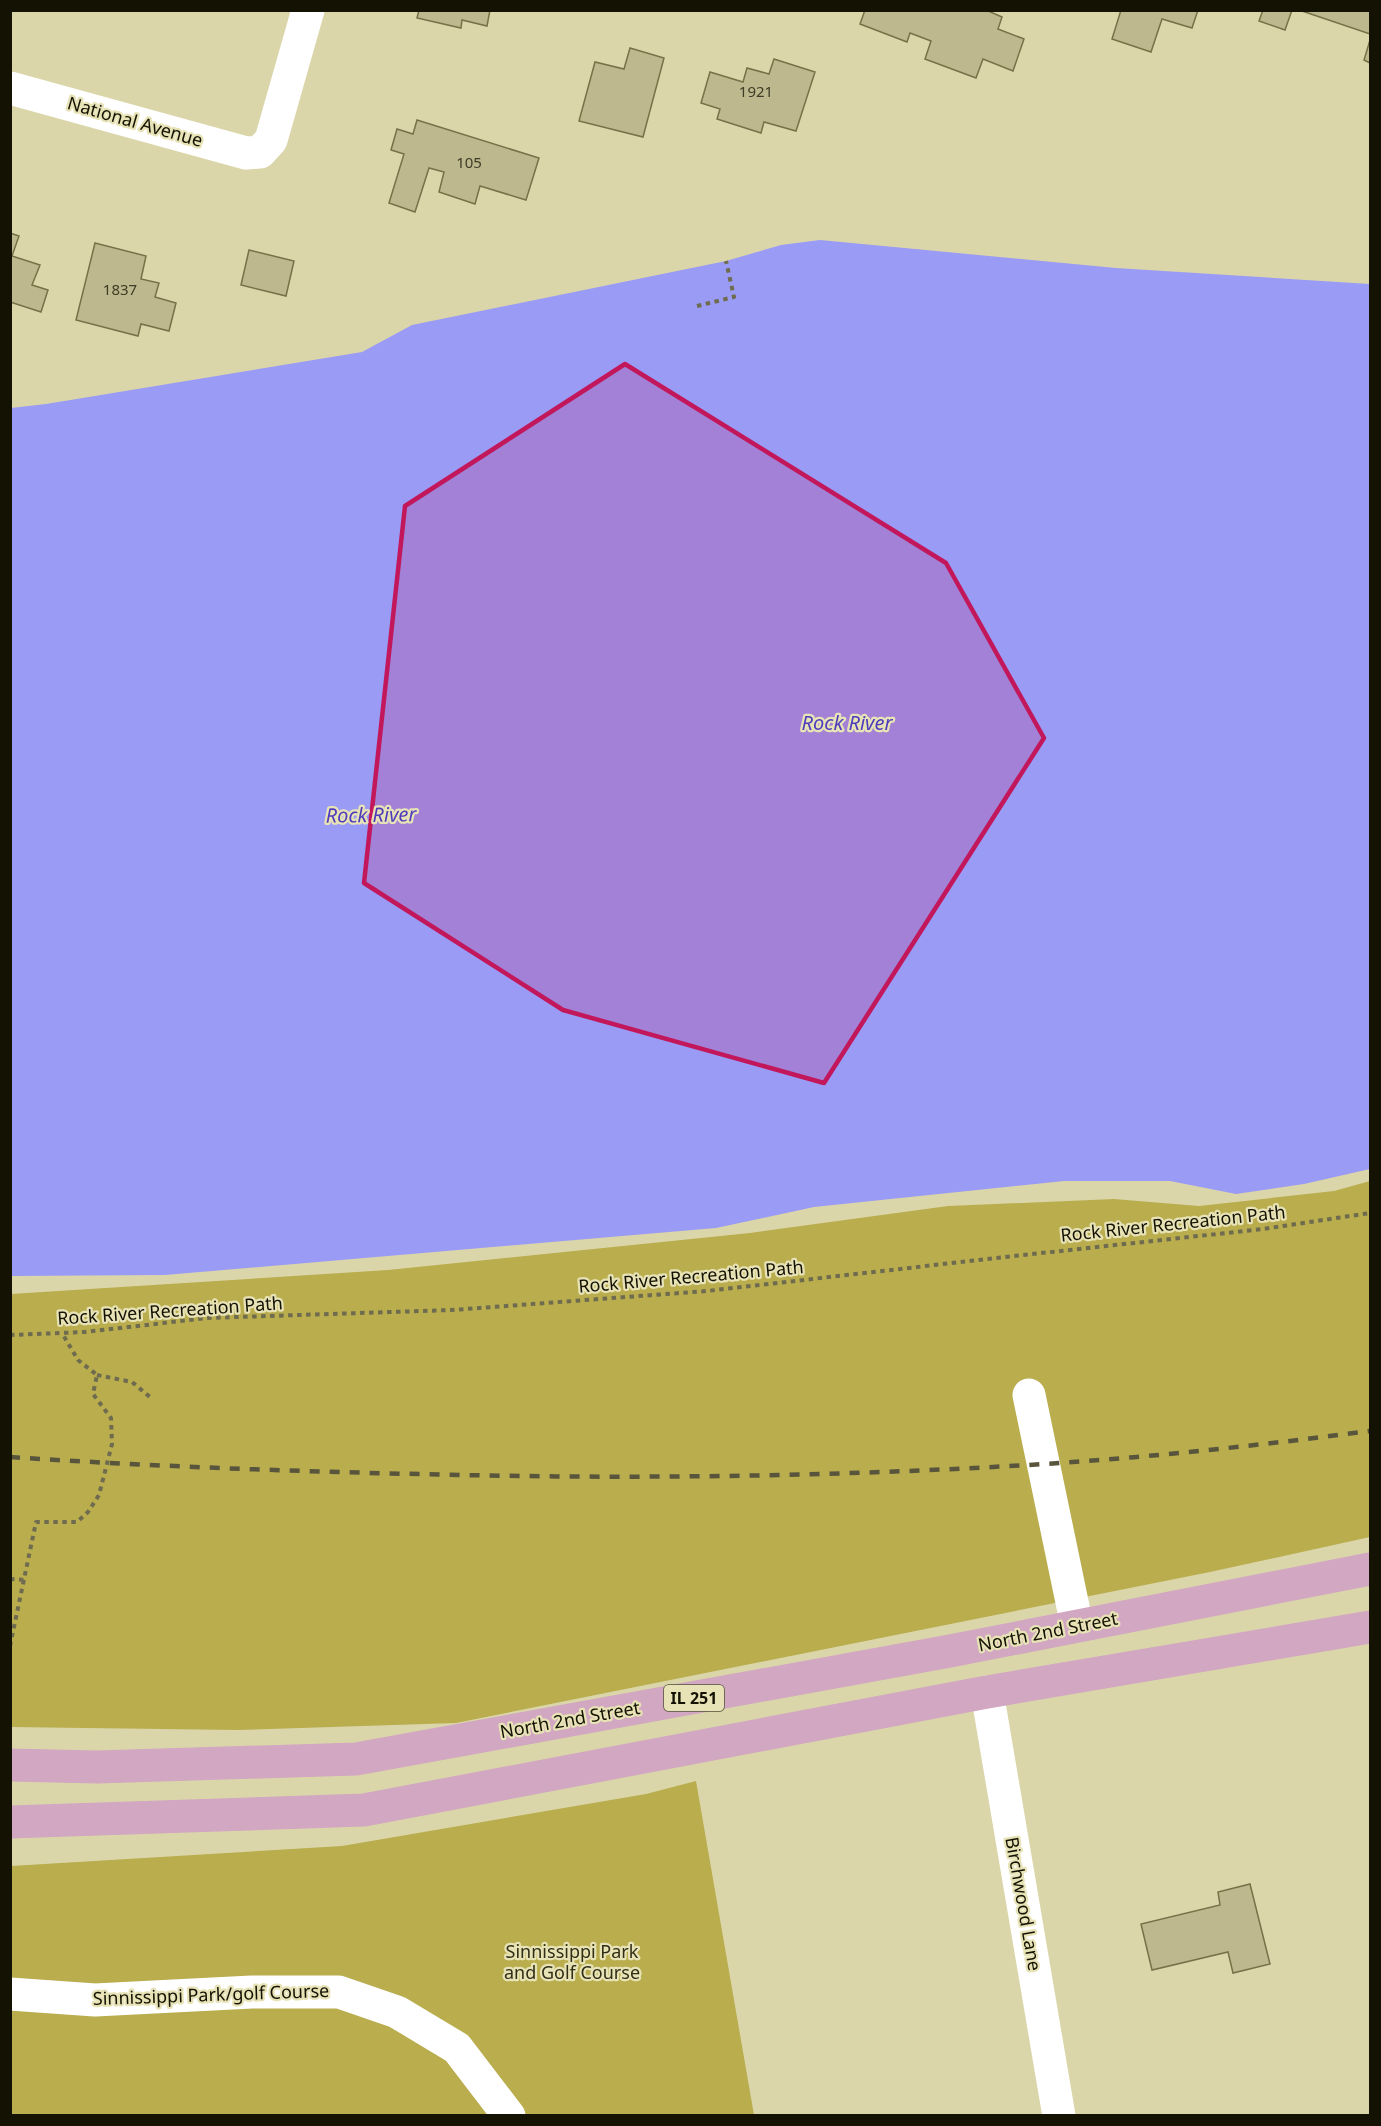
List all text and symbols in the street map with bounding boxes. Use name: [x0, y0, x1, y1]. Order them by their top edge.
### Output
house number: 1921: [739, 81, 773, 101]
street label: National Avenue: [65, 90, 206, 152]
house number: 105: [456, 152, 482, 172]
house number: 1837: [103, 279, 137, 299]
water label: Rock River: [802, 709, 893, 736]
water label: Rock River: [325, 800, 418, 829]
street label: Rock River Recreation Path: [1059, 1199, 1287, 1247]
street label: Rock River Recreation Path: [577, 1254, 805, 1298]
street label: Rock River Recreation Path: [56, 1290, 284, 1330]
street label: North 2nd Street: [976, 1606, 1120, 1656]
road number: IL 251: [664, 1685, 724, 1711]
street label: North 2nd Street: [498, 1695, 642, 1743]
street label: Birchwood Lane: [1000, 1835, 1048, 1973]
park label: Sinnissippi Park and Golf Course: [504, 1939, 640, 1984]
street label: Sinnissippi Park/golf Course: [92, 1978, 330, 2010]

